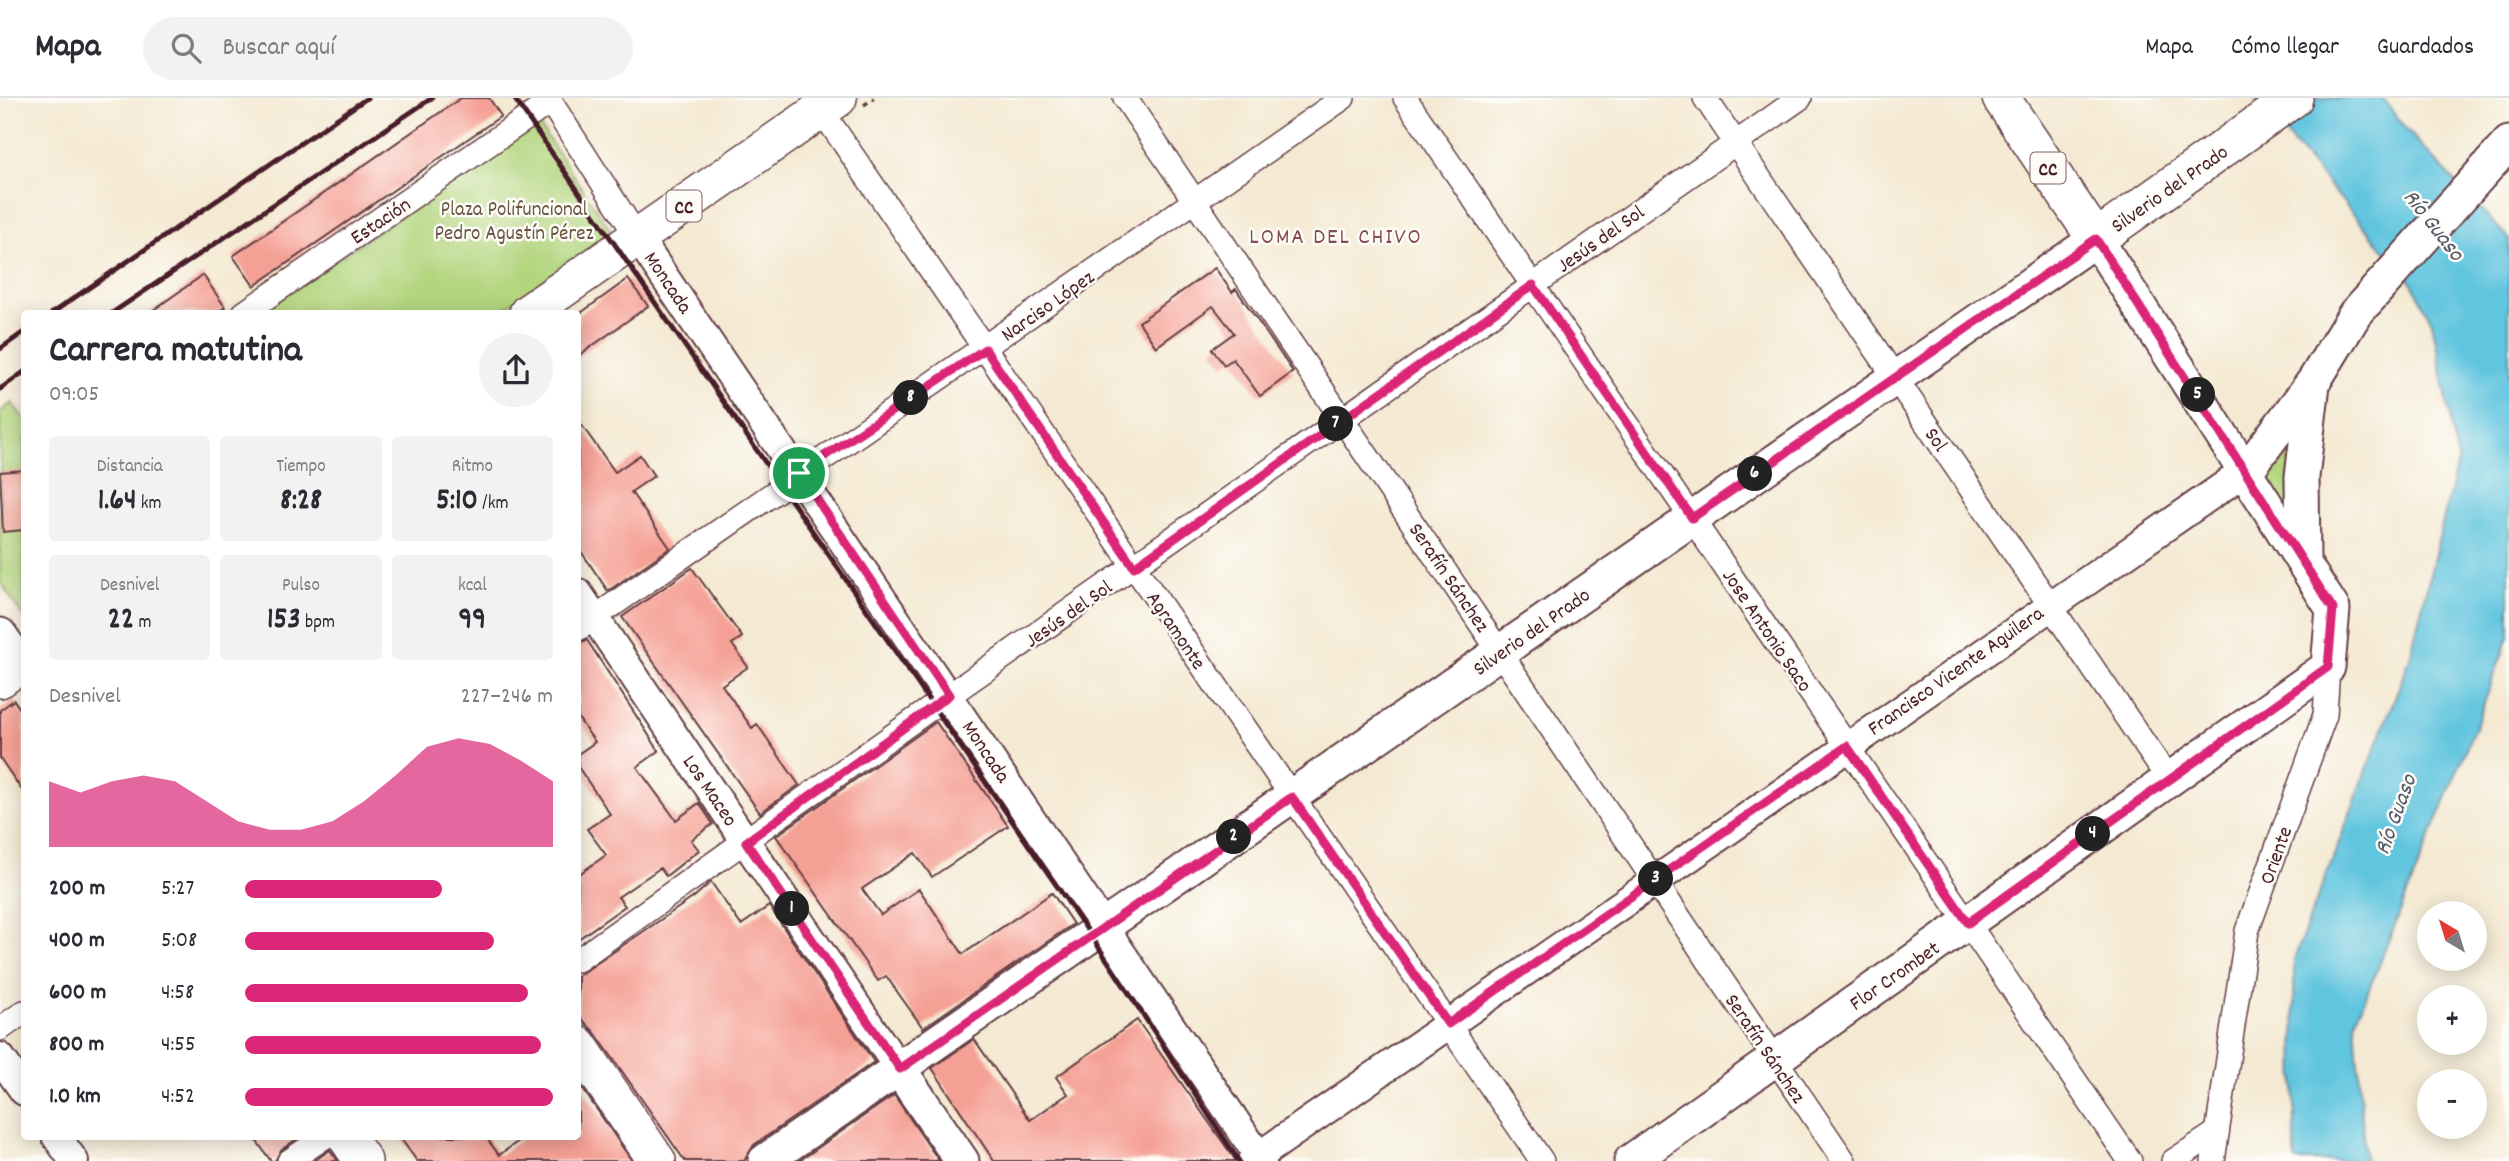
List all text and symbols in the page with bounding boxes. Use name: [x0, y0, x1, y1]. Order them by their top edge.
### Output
search box: [143, 17, 633, 80]
text: Mapa: [35, 25, 101, 72]
icon: search: [167, 29, 205, 67]
text: Buscar aquí: [223, 30, 335, 67]
text: Mapa: [2145, 31, 2193, 65]
text: Cómo llegar: [2231, 31, 2339, 65]
text: Guardados: [2377, 31, 2474, 65]
street label: Silverio del Prado: [2106, 139, 2236, 242]
road number: CC: [2030, 152, 2066, 184]
water label: Río Guaso: [2394, 183, 2472, 270]
road number: CC: [666, 190, 702, 222]
street label: Estación: [345, 191, 418, 254]
park label: Plaza Polifuncional Pedro Agustín Pérez: [435, 196, 593, 250]
street label: Jesús del Sol: [1552, 199, 1652, 282]
district label: LOMA DEL CHIVO: [1249, 222, 1423, 255]
street label: Moncada: [635, 247, 699, 322]
street label: Narciso López: [996, 264, 1102, 351]
text: Carrera matutina: [49, 325, 302, 380]
button: share: [479, 333, 553, 407]
pin: 5: [2180, 378, 2216, 412]
text: 09:05: [49, 379, 99, 412]
pin: 8: [894, 380, 928, 416]
text: 5: [2193, 381, 2202, 408]
text: 8: [907, 384, 914, 411]
pin: 7: [1318, 406, 1354, 442]
text: 7: [1332, 410, 1339, 437]
street label: Sol: [1915, 423, 1954, 459]
pin: [769, 443, 829, 503]
text: Distancia: [97, 454, 163, 481]
text: Tiempo: [276, 454, 326, 481]
text: Ritmo: [452, 454, 493, 481]
icon: arrive: [780, 454, 818, 492]
pin: 6: [1738, 456, 1772, 492]
text: 6: [1750, 460, 1759, 487]
text: 1.64: [98, 481, 136, 524]
text: 8:28: [280, 481, 322, 524]
text: 5:10: [436, 481, 478, 524]
text: km: [136, 491, 162, 518]
text: /km: [478, 491, 509, 518]
street label: Serafín Sánchez: [1400, 518, 1495, 640]
street label: Jose Antonio Saco: [1713, 564, 1818, 699]
text: Desnivel: [100, 573, 159, 600]
text: Pulso: [282, 573, 320, 600]
text: kcal: [458, 573, 487, 600]
street label: Jesús del Sol: [1020, 574, 1120, 657]
street label: Silverio del Prado: [1468, 582, 1598, 685]
street label: Agramonte: [1137, 586, 1212, 677]
text: 22: [108, 600, 134, 643]
text: 153: [267, 600, 301, 643]
text: 99: [459, 600, 486, 643]
street label: Francisco Vicente Aguilera: [1863, 600, 2052, 745]
text: m: [134, 610, 151, 637]
text: bpm: [301, 610, 335, 637]
text: Desnivel: [49, 681, 121, 714]
text: 227–246 m: [461, 681, 553, 714]
street label: Moncada: [953, 716, 1017, 791]
street label: Los Maceo: [673, 750, 744, 834]
water label: Río Guaso: [2368, 769, 2428, 860]
pin: 4: [2076, 816, 2110, 852]
pin: 2: [1216, 820, 1252, 854]
text: 4: [2089, 820, 2096, 847]
text: 2: [1229, 823, 1238, 850]
street label: Oriente: [2254, 823, 2302, 889]
pin: 3: [1638, 862, 1674, 896]
text: 3: [1651, 865, 1660, 892]
text: 200 m: [49, 873, 105, 906]
text: 5:27: [161, 873, 194, 906]
pin: 1: [774, 892, 810, 926]
text: 1: [789, 895, 794, 922]
north arrow: [2417, 901, 2487, 971]
map controls: [2417, 901, 2487, 1139]
text: 400 m: [49, 925, 105, 958]
text: 5:08: [161, 925, 197, 958]
street label: Flor Crombet: [1844, 935, 1947, 1020]
text: 600 m: [49, 977, 106, 1010]
text: 4:58: [161, 977, 194, 1010]
button: +: [2417, 985, 2487, 1055]
street label: Serafín Sánchez: [1716, 989, 1811, 1111]
text: 800 m: [49, 1029, 104, 1062]
text: 4:55: [161, 1029, 196, 1062]
button: −: [2417, 1069, 2487, 1139]
text: 1.0 km: [49, 1081, 101, 1114]
text: 4:52: [161, 1081, 195, 1114]

